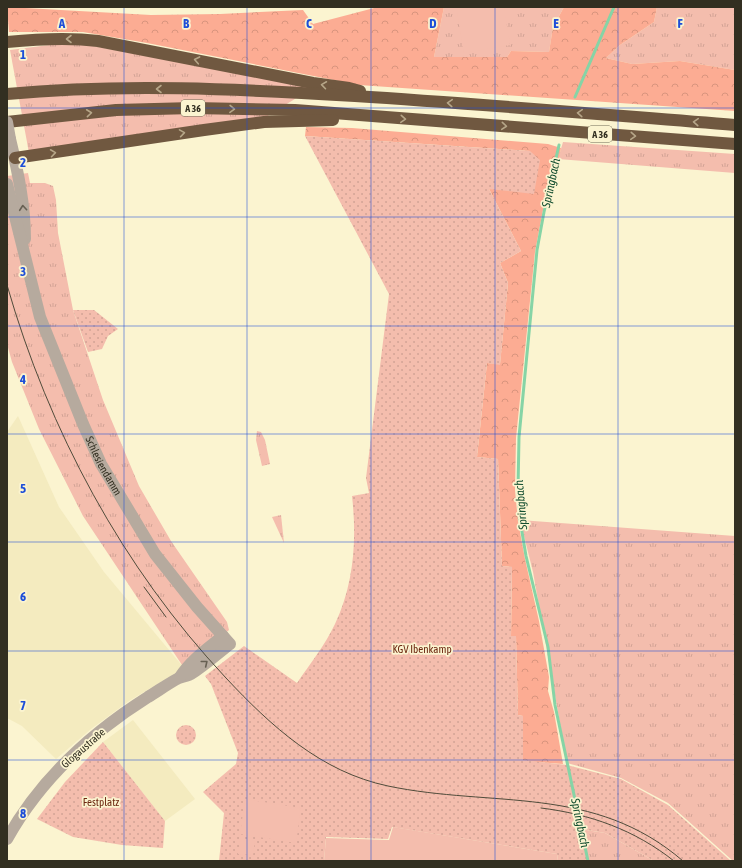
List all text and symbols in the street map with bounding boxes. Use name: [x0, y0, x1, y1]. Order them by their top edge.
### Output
text: A: [58, 16, 66, 31]
text: B: [183, 16, 190, 31]
text: C: [306, 16, 312, 31]
text: D: [429, 16, 437, 31]
text: E: [553, 16, 559, 31]
text: F: [677, 16, 683, 31]
one-way arrow: [66, 34, 72, 43]
text: 1: [20, 47, 26, 62]
one-way arrow: [194, 56, 200, 64]
one-way arrow: [321, 81, 327, 90]
one-way arrow: [156, 85, 162, 93]
one-way arrow: [447, 99, 453, 108]
road number: A 36: [181, 100, 205, 116]
one-way arrow: [229, 104, 235, 113]
one-way arrow: [577, 108, 583, 117]
one-way arrow: [86, 109, 92, 118]
one-way arrow: [400, 114, 406, 123]
one-way arrow: [693, 117, 699, 126]
one-way arrow: [501, 122, 507, 131]
road number: A 36: [588, 126, 612, 142]
one-way arrow: [179, 129, 185, 138]
one-way arrow: [630, 132, 636, 141]
one-way arrow: [50, 149, 56, 158]
text: 2: [20, 155, 26, 170]
water label: Springbach: [539, 157, 563, 210]
one-way arrow: [19, 205, 28, 211]
text: 3: [20, 264, 26, 279]
text: 4: [19, 372, 26, 387]
street label: Schlesiendamm: [83, 435, 124, 497]
water label: Springbach: [512, 479, 530, 532]
text: 5: [20, 481, 26, 496]
text: 6: [20, 589, 26, 604]
park label: KGV Ibenkamp: [392, 643, 452, 655]
one-way arrow: [201, 661, 208, 668]
text: 7: [20, 698, 26, 713]
street label: Glogaustraße: [59, 726, 107, 770]
park label: Festplatz: [83, 796, 119, 808]
water label: Springbach: [568, 796, 592, 849]
text: 8: [20, 806, 26, 821]

